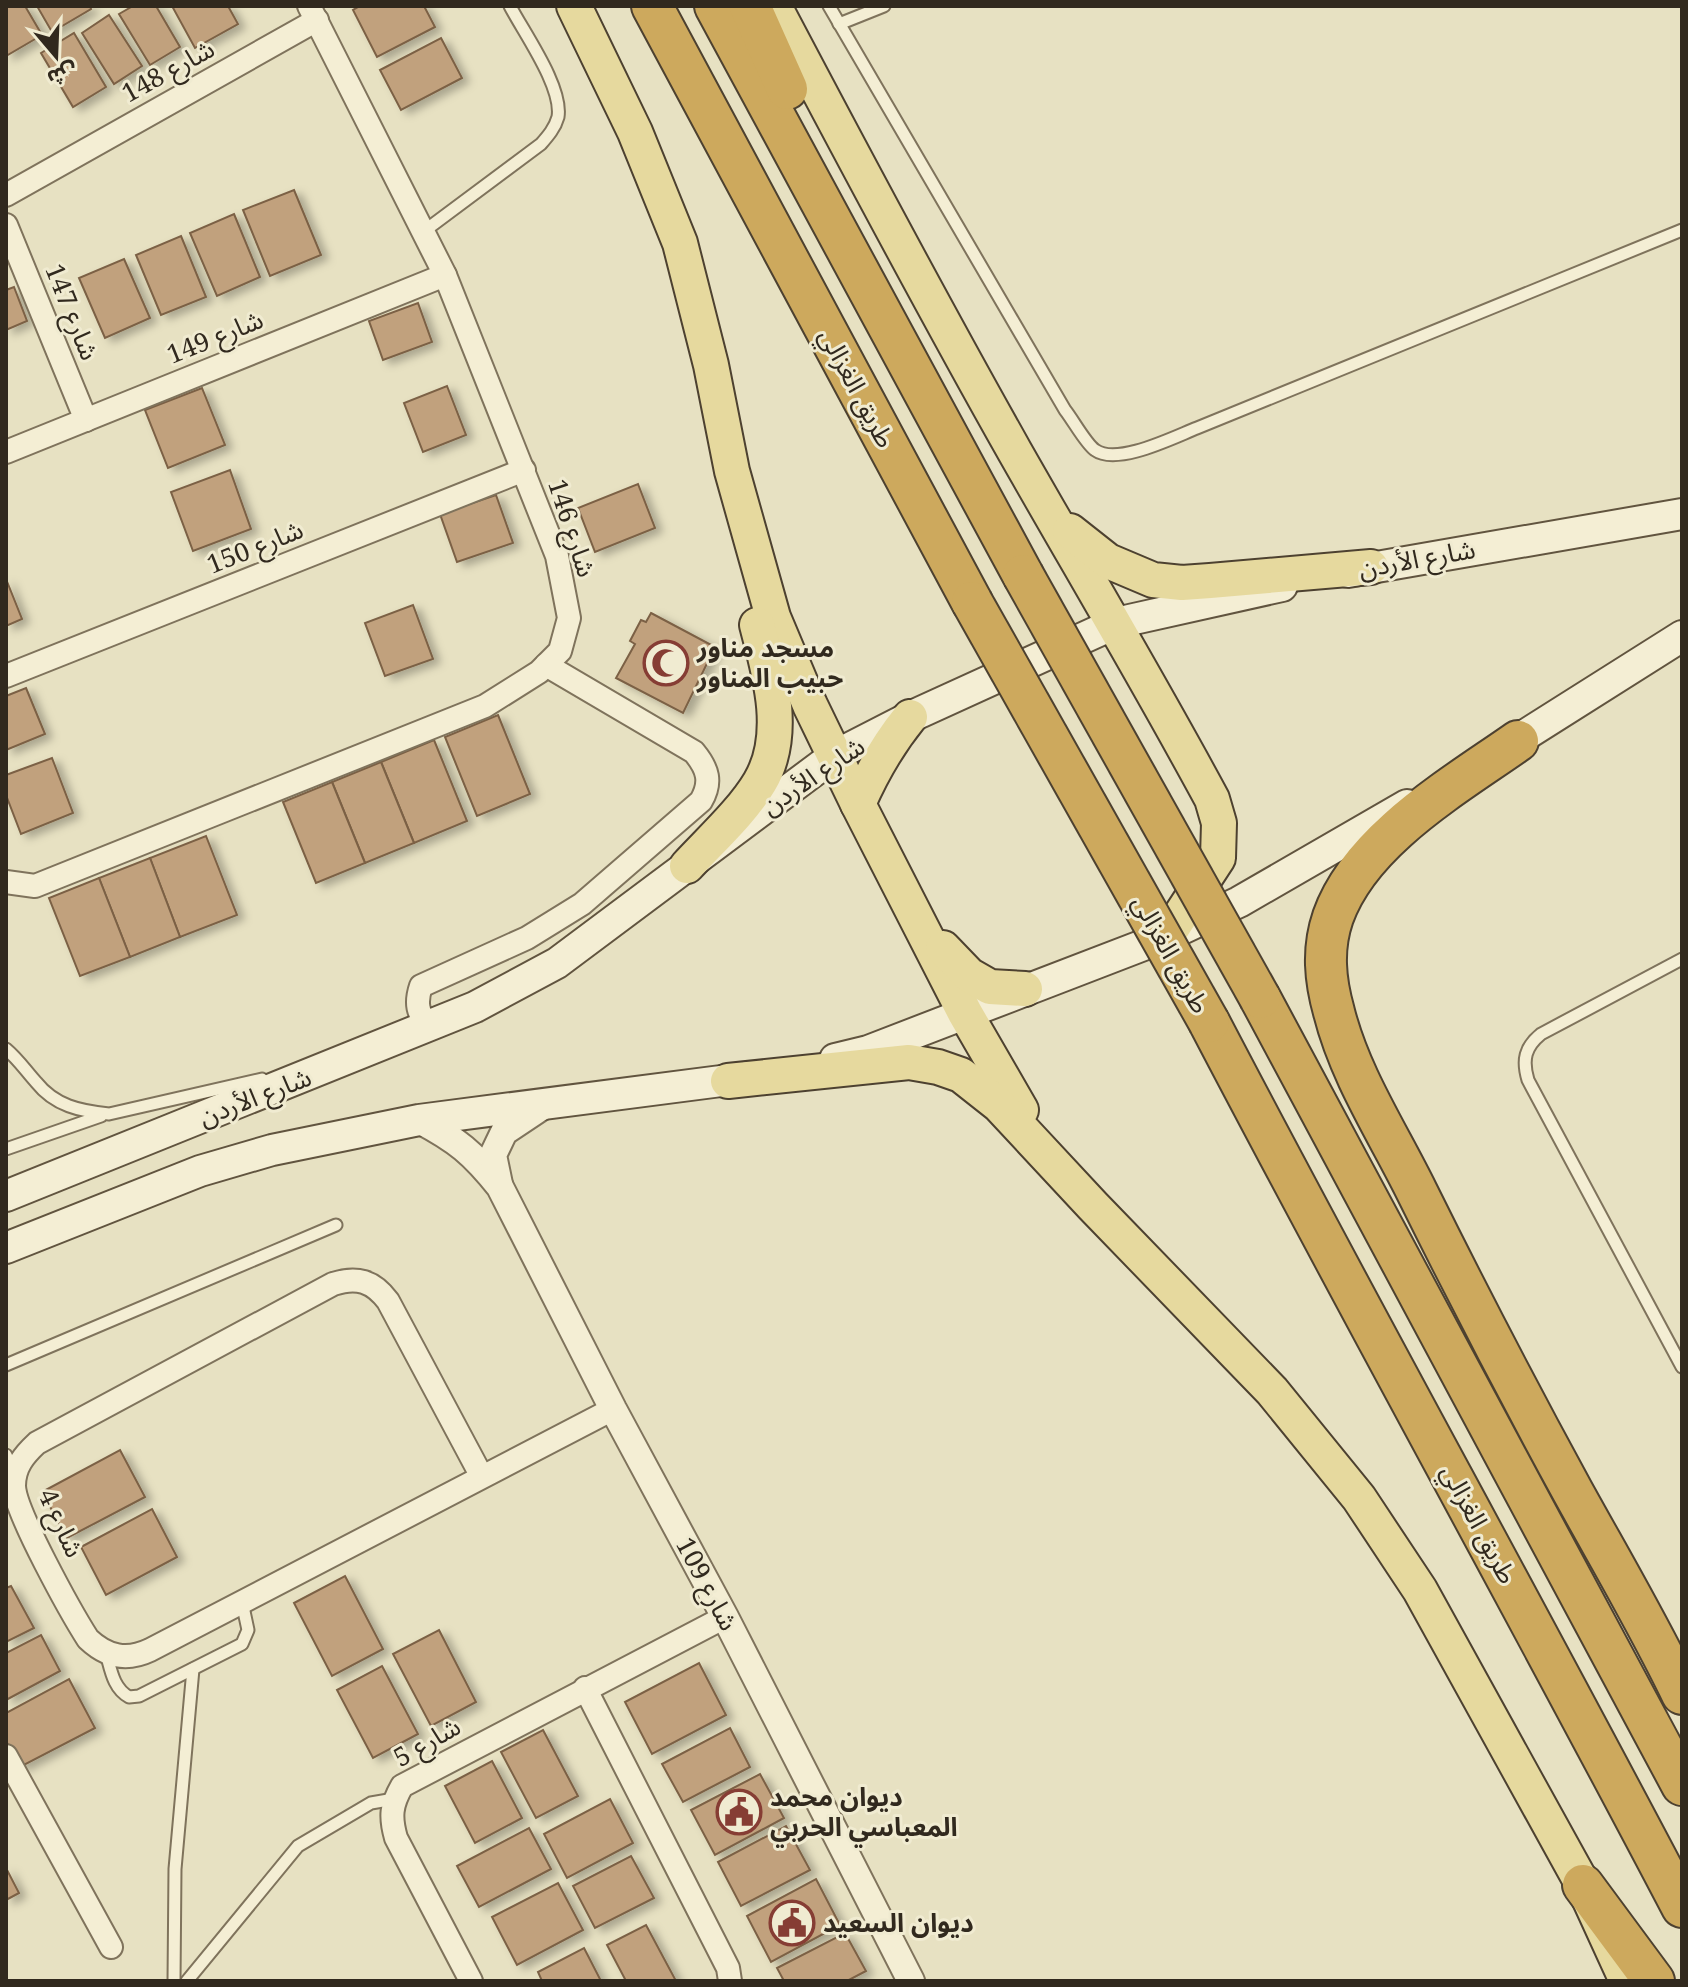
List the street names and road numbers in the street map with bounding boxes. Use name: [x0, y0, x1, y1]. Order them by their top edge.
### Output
street label: شارع 148: [115, 30, 221, 112]
street label: شارع 147: [35, 258, 109, 366]
street label: شارع 149: [161, 300, 269, 374]
street label: طريق الغزالي: [809, 321, 905, 455]
street label: شارع 146: [538, 474, 606, 582]
street label: شارع 150: [201, 510, 309, 584]
street label: شارع الأردن: [1356, 530, 1478, 588]
street label: شارع الأردن: [754, 727, 872, 825]
street label: طريق الغزالي: [1122, 888, 1219, 1021]
street label: شارع الأردن: [193, 1058, 317, 1136]
street label: طريق الغزالي: [1431, 1457, 1527, 1591]
street label: شارع 4: [29, 1482, 93, 1564]
street label: شارع 109: [667, 1530, 747, 1638]
street label: شارع 5: [386, 1708, 468, 1776]

